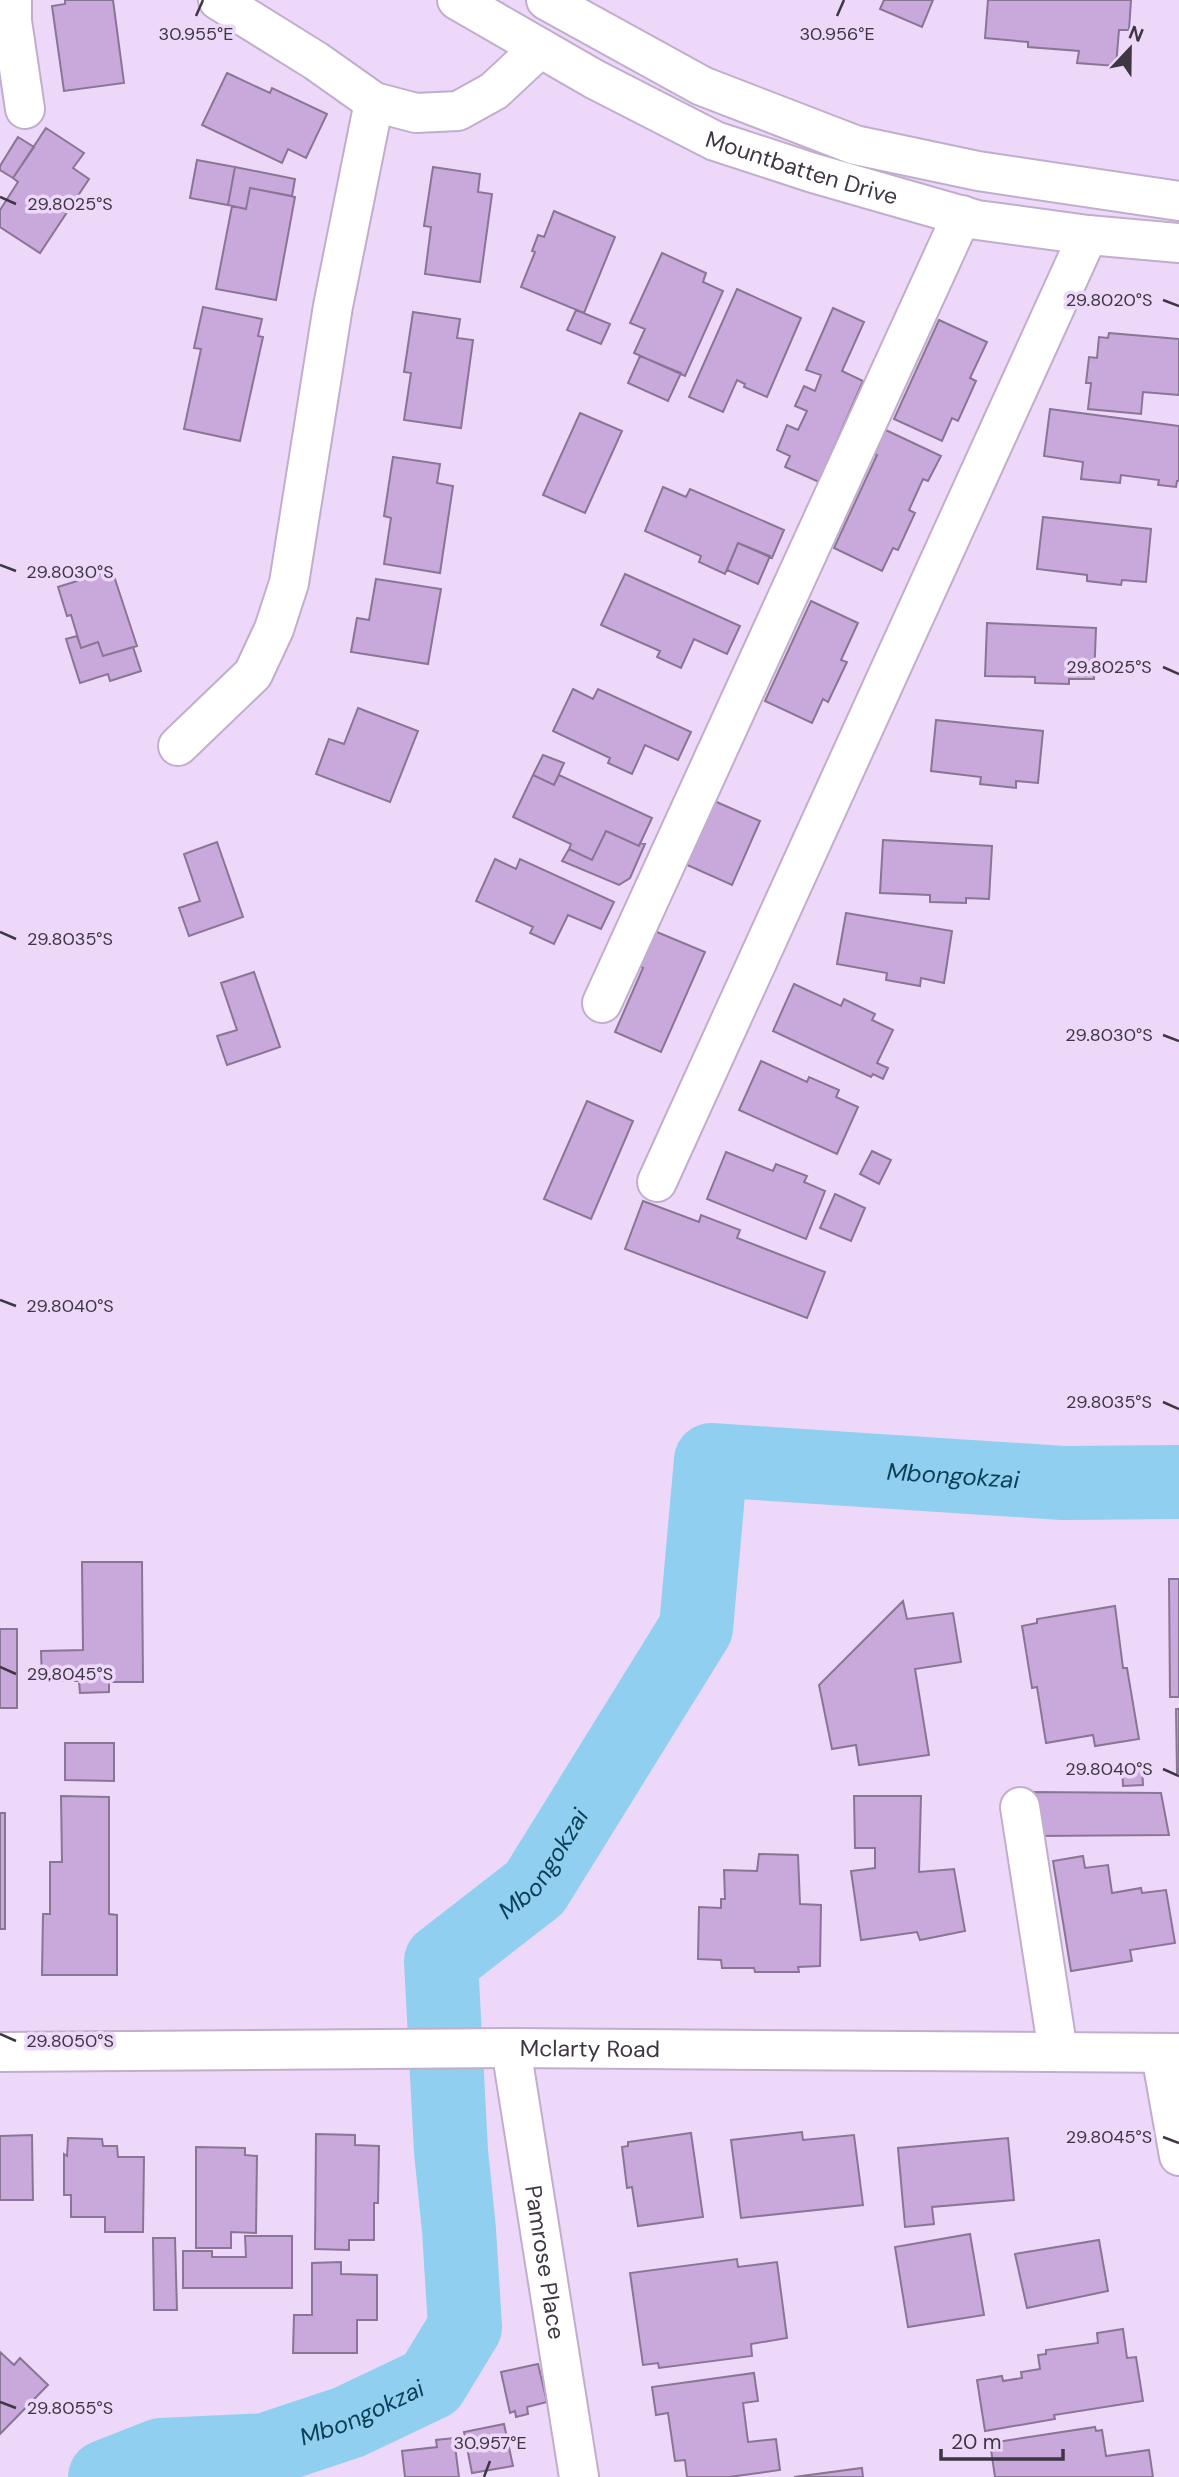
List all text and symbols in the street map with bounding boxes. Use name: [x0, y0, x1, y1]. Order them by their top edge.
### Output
north arrow: [1095, 14, 1165, 84]
text: N: [1125, 20, 1147, 48]
text: 30.955°E: [159, 22, 233, 46]
text: 30.956°E: [799, 22, 875, 46]
street label: Mountbatten Drive: [702, 124, 901, 212]
text: 29.8025°S: [27, 192, 113, 216]
text: 29.8020°S: [1066, 288, 1152, 312]
text: 29.8030°S: [26, 560, 114, 584]
text: 29.8025°S: [1066, 655, 1152, 679]
text: 29.8035°S: [27, 927, 113, 951]
text: 29.8030°S: [1065, 1023, 1153, 1047]
text: 29.8040°S: [26, 1294, 114, 1318]
text: 29.8035°S: [1066, 1390, 1152, 1414]
water label: Mbongokzai: [886, 1456, 1022, 1495]
text: 29.8045°S: [27, 1662, 113, 1686]
text: 29.8040°S: [1065, 1757, 1153, 1781]
water label: Mbongokzai: [492, 1802, 596, 1926]
text: 29.8050°S: [26, 2029, 114, 2053]
street label: Mclarty Road: [520, 2033, 660, 2064]
text: 29.8045°S: [1066, 2125, 1152, 2149]
street label: Pamrose Place: [518, 2183, 572, 2341]
water label: Mbongokzai: [295, 2372, 430, 2452]
text: 29.8055°S: [27, 2396, 113, 2420]
scale bar: [941, 2418, 1064, 2462]
text: 20 m: [951, 2428, 1002, 2456]
text: 30.957°E: [453, 2431, 527, 2455]

